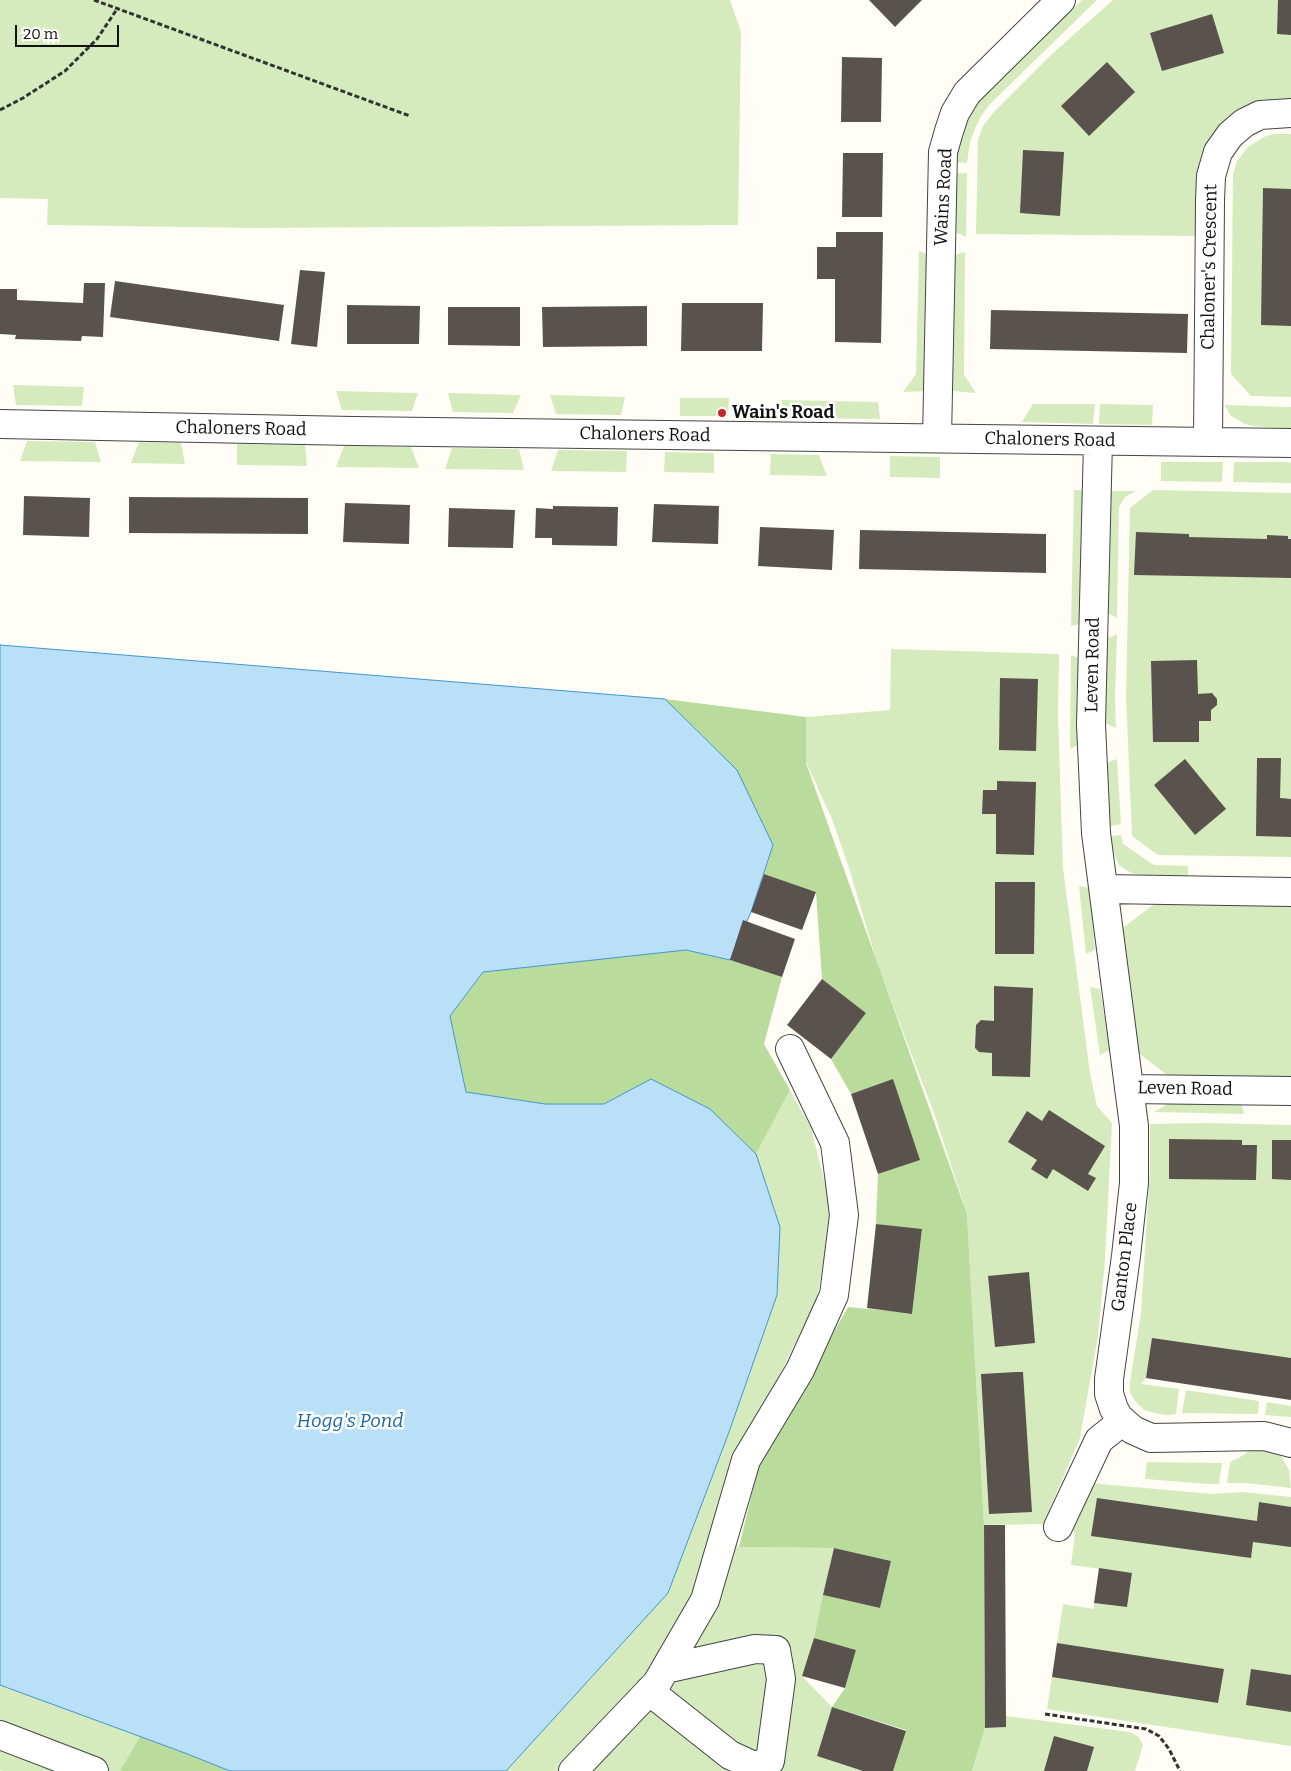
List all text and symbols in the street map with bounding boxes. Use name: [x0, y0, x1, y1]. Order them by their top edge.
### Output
scale bar: [18, 15, 121, 47]
text: 20 m: [23, 25, 58, 43]
street label: Wains Road: [931, 147, 957, 247]
street label: Chaloner's Crescent: [1198, 184, 1222, 350]
place label: Wain's Road: [732, 402, 834, 424]
marker: Wain's Road: [716, 407, 728, 419]
street label: Chaloners Road: [175, 417, 307, 441]
street label: Chaloners Road: [579, 423, 711, 447]
street label: Chaloners Road: [984, 428, 1116, 452]
street label: Leven Road: [1081, 617, 1105, 713]
street label: Leven Road: [1137, 1077, 1233, 1101]
street label: Ganton Place: [1108, 1201, 1142, 1313]
water label: Hogg's Pond: [297, 1411, 403, 1433]

